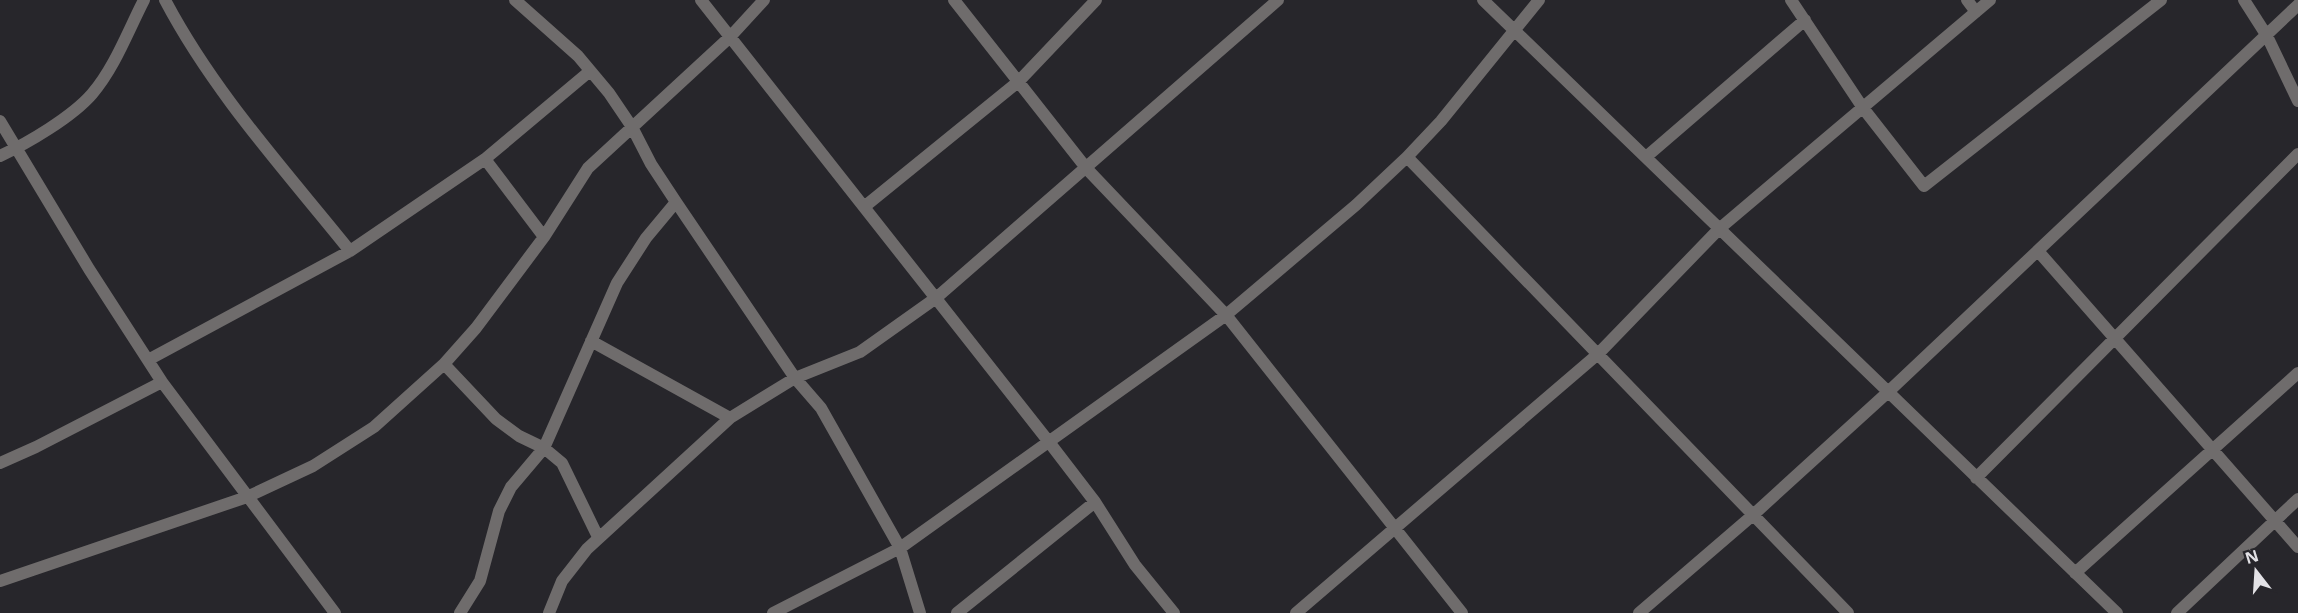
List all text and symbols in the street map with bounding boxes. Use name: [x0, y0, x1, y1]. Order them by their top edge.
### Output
north arrow: [2226, 541, 2286, 601]
text: N: [2242, 544, 2261, 569]

